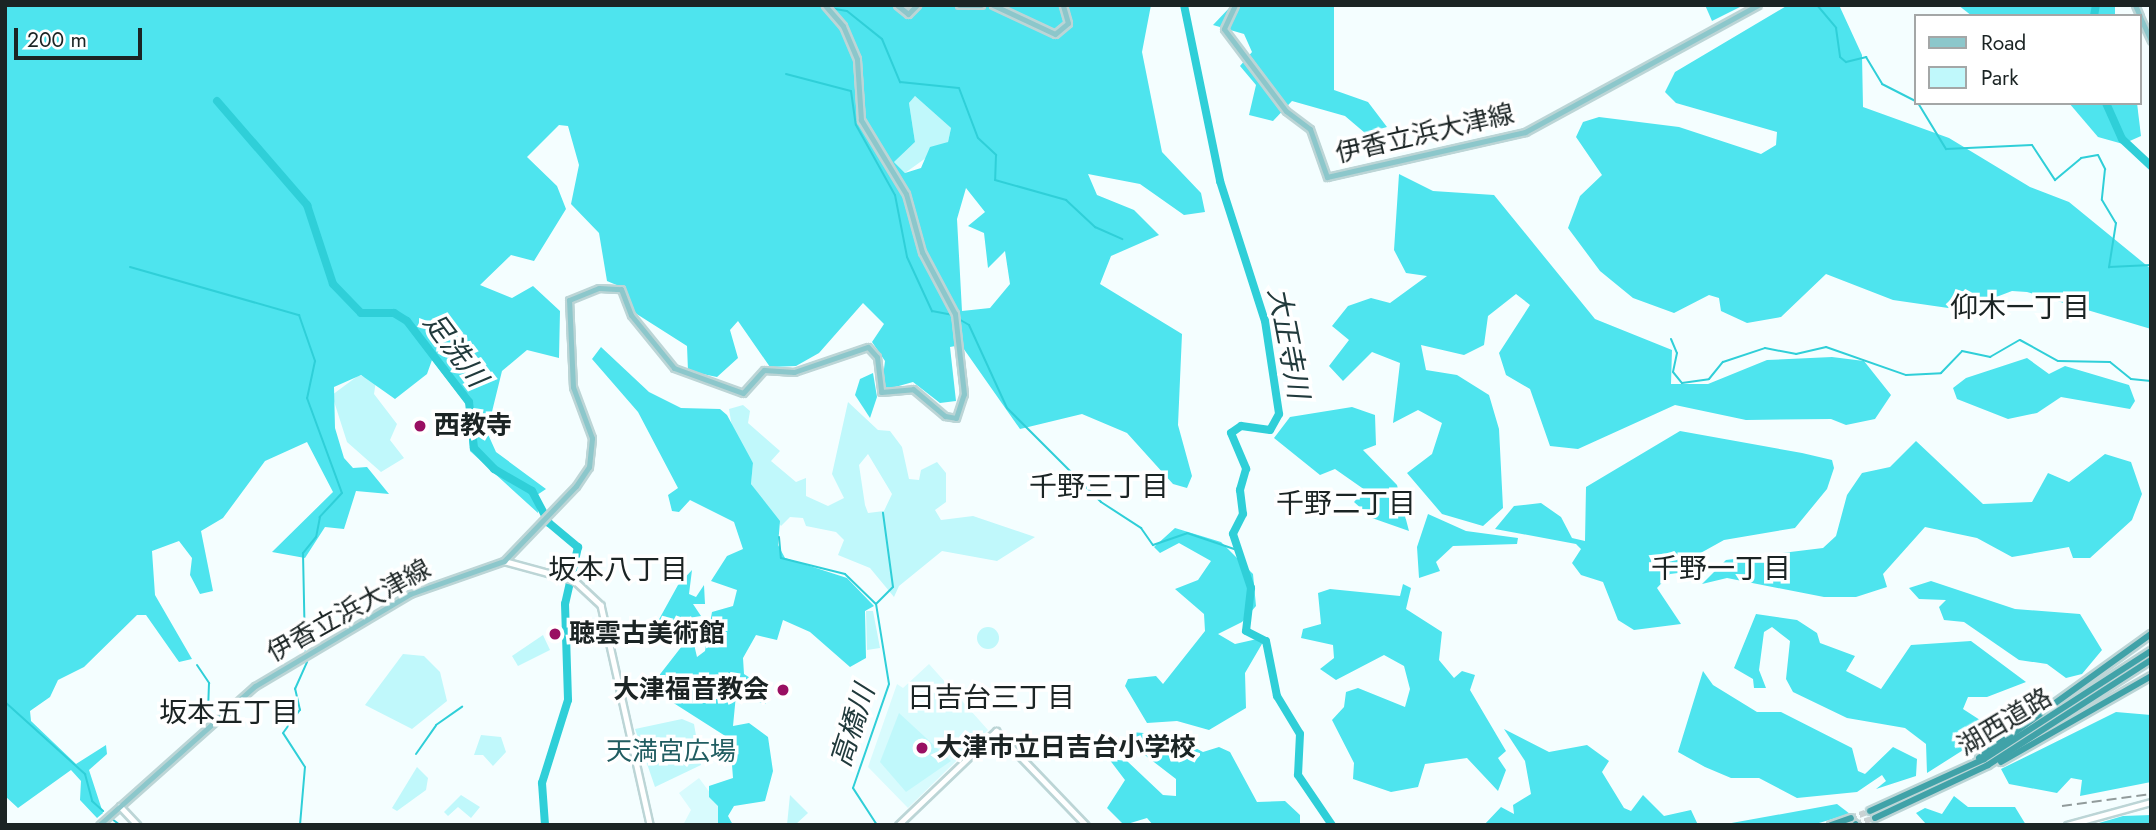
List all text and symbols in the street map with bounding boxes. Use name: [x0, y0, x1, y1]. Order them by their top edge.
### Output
scale bar: [18, 14, 145, 58]
legend: [1914, 14, 2142, 105]
text: 200 m: [27, 25, 87, 55]
text: Road: [1981, 28, 2026, 58]
text: Park: [1981, 63, 2018, 93]
street label: 伊香立浜大津線: [1333, 98, 1517, 170]
water label: 大正寺川: [1261, 285, 1315, 401]
district label: 仰木一丁目: [1950, 291, 2090, 325]
water label: 足洗川: [416, 306, 494, 394]
place label: 西教寺: [434, 410, 512, 442]
marker: 西教寺: [412, 418, 428, 434]
district label: 千野三丁目: [1029, 470, 1169, 504]
district label: 千野二丁目: [1276, 487, 1416, 521]
district label: 千野一丁目: [1651, 552, 1791, 586]
street label: 伊香立浜大津線: [262, 553, 436, 669]
district label: 坂本八丁目: [548, 553, 688, 587]
place label: 聴雲古美術館: [569, 618, 725, 650]
marker: 聴雲古美術館: [547, 626, 563, 642]
place label: 大津福音教会: [613, 674, 769, 706]
water label: 高橋川: [824, 681, 882, 771]
district label: 日吉台三丁目: [907, 681, 1075, 715]
marker: 大津福音教会: [775, 682, 791, 698]
street label: 湖西道路: [1952, 682, 2058, 762]
district label: 坂本五丁目: [159, 696, 299, 730]
place label: 大津市立日吉台小学校: [936, 732, 1196, 764]
park label: 天満宮広場: [606, 736, 736, 768]
marker: 大津市立日吉台小学校: [914, 740, 930, 756]

